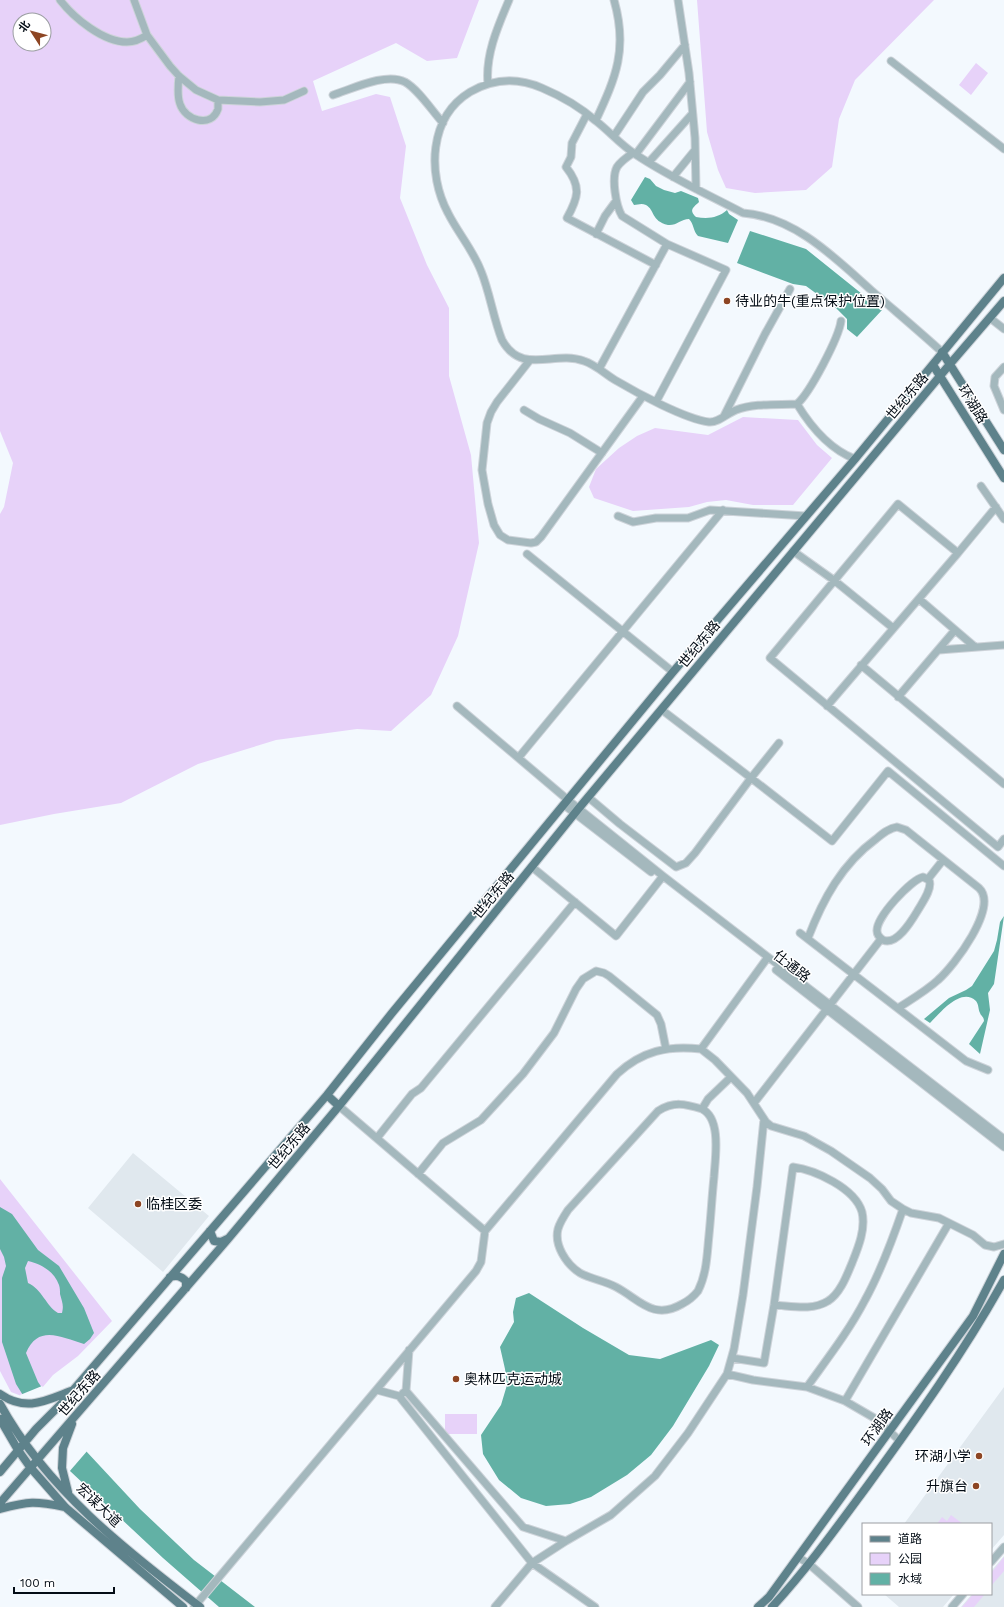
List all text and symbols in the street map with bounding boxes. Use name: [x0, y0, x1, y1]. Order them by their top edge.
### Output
north arrow: [12, 12, 52, 52]
text: 北: [16, 18, 33, 35]
place label: 待业的牛(重点保护位置): [735, 293, 885, 309]
marker: 待业的牛(重点保护位置): [722, 296, 732, 306]
street label: 世纪东路: [883, 369, 931, 423]
street label: 环湖路: [955, 382, 991, 426]
street label: 世纪东路: [675, 617, 723, 671]
street label: 世纪东路: [469, 868, 517, 922]
street label: 仕通路: [771, 947, 813, 985]
street label: 世纪东路: [265, 1119, 313, 1173]
place label: 临桂区委: [146, 1196, 202, 1212]
marker: 临桂区委: [133, 1199, 143, 1209]
street label: 世纪东路: [55, 1367, 103, 1419]
place label: 奥林匹克运动城: [464, 1371, 562, 1387]
marker: 奥林匹克运动城: [451, 1374, 461, 1384]
street label: 环湖路: [858, 1405, 896, 1449]
place label: 环湖小学: [915, 1448, 971, 1464]
marker: 环湖小学: [974, 1451, 984, 1461]
place label: 升旗台: [926, 1478, 968, 1494]
street label: 宏谋大道: [73, 1480, 125, 1530]
marker: 升旗台: [971, 1481, 981, 1491]
legend: [862, 1523, 992, 1595]
text: 道路: [898, 1532, 922, 1546]
text: 公园: [898, 1552, 922, 1566]
scale bar: [14, 1569, 114, 1595]
text: 水域: [898, 1572, 922, 1586]
text: 100 m: [20, 1576, 55, 1590]

